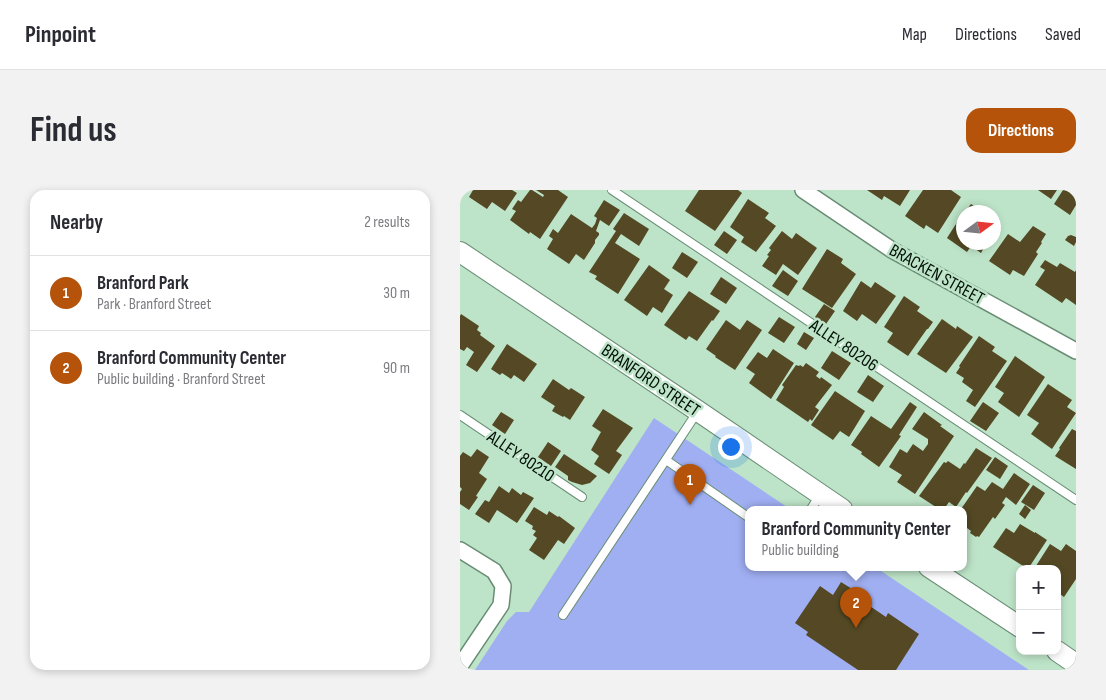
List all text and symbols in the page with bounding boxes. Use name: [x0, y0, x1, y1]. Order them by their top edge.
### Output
text: Pinpoint: [25, 20, 96, 49]
text: Map: [902, 24, 927, 45]
text: Directions: [955, 24, 1017, 45]
text: Saved: [1045, 24, 1081, 45]
button: Directions: [966, 108, 1076, 153]
text: Find us: [30, 109, 117, 152]
north arrow: [956, 205, 1001, 250]
text: Nearby: [50, 210, 103, 235]
text: 2 results: [364, 213, 410, 232]
street label: BRACKEN STREET: [886, 240, 988, 309]
text: Branford Park: [97, 272, 189, 295]
text: 1: [63, 284, 69, 303]
text: 30 m: [383, 284, 410, 303]
text: Park · Branford Street: [97, 295, 211, 314]
street label: ALLEY 80206: [805, 314, 882, 376]
street label: BRANFORD STREET: [598, 340, 704, 421]
text: Branford Community Center: [97, 347, 286, 370]
text: 2: [62, 359, 70, 378]
text: 90 m: [383, 359, 410, 378]
text: Public building · Branford Street: [97, 370, 265, 389]
street label: ALLEY 80210: [482, 426, 558, 487]
your location: [718, 434, 744, 460]
pin: 1: [674, 464, 706, 505]
popup: [745, 506, 967, 571]
text: Branford Community Center: [761, 518, 951, 541]
text: Public building: [761, 541, 839, 560]
map controls: [1016, 565, 1061, 655]
button: +: [1016, 565, 1061, 610]
pin: 2: [840, 587, 872, 628]
button: −: [1016, 610, 1061, 655]

